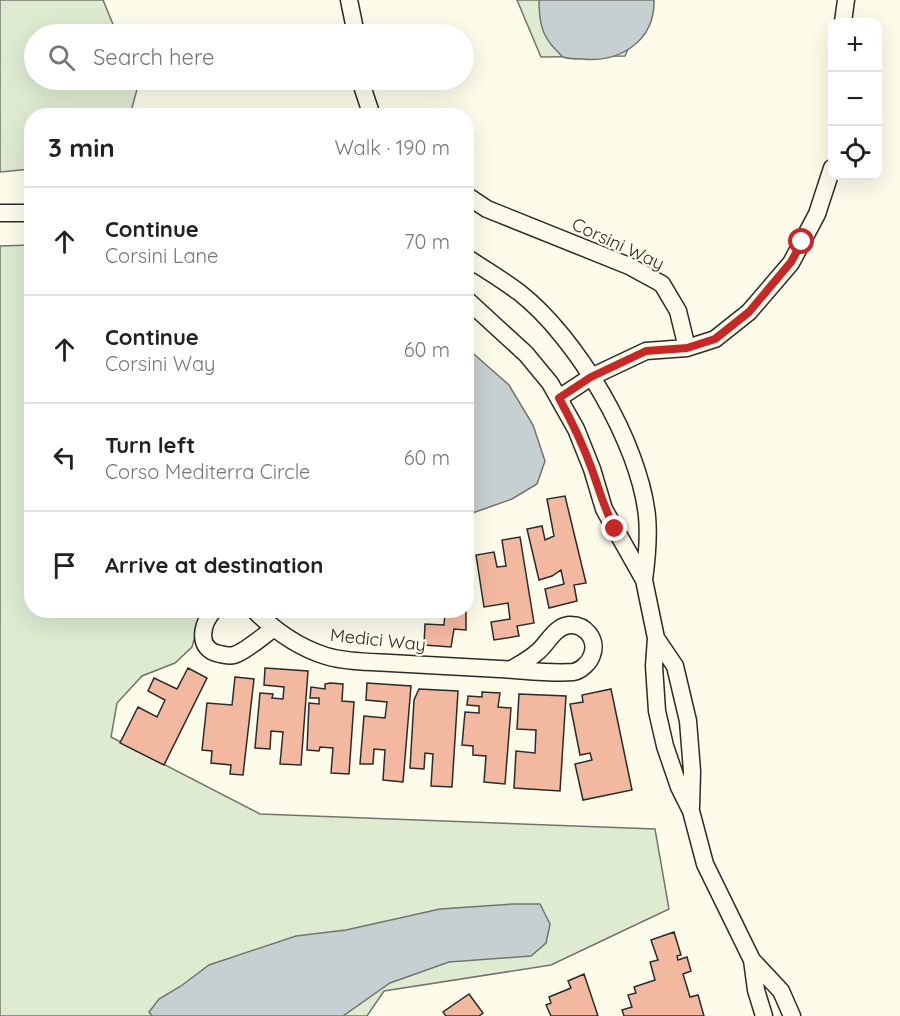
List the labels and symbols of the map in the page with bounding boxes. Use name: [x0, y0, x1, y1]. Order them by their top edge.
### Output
street label: Corsini Way: [568, 212, 668, 275]
route start: [788, 228, 814, 254]
route end: [601, 515, 627, 541]
street label: Medici Way: [329, 623, 427, 656]

